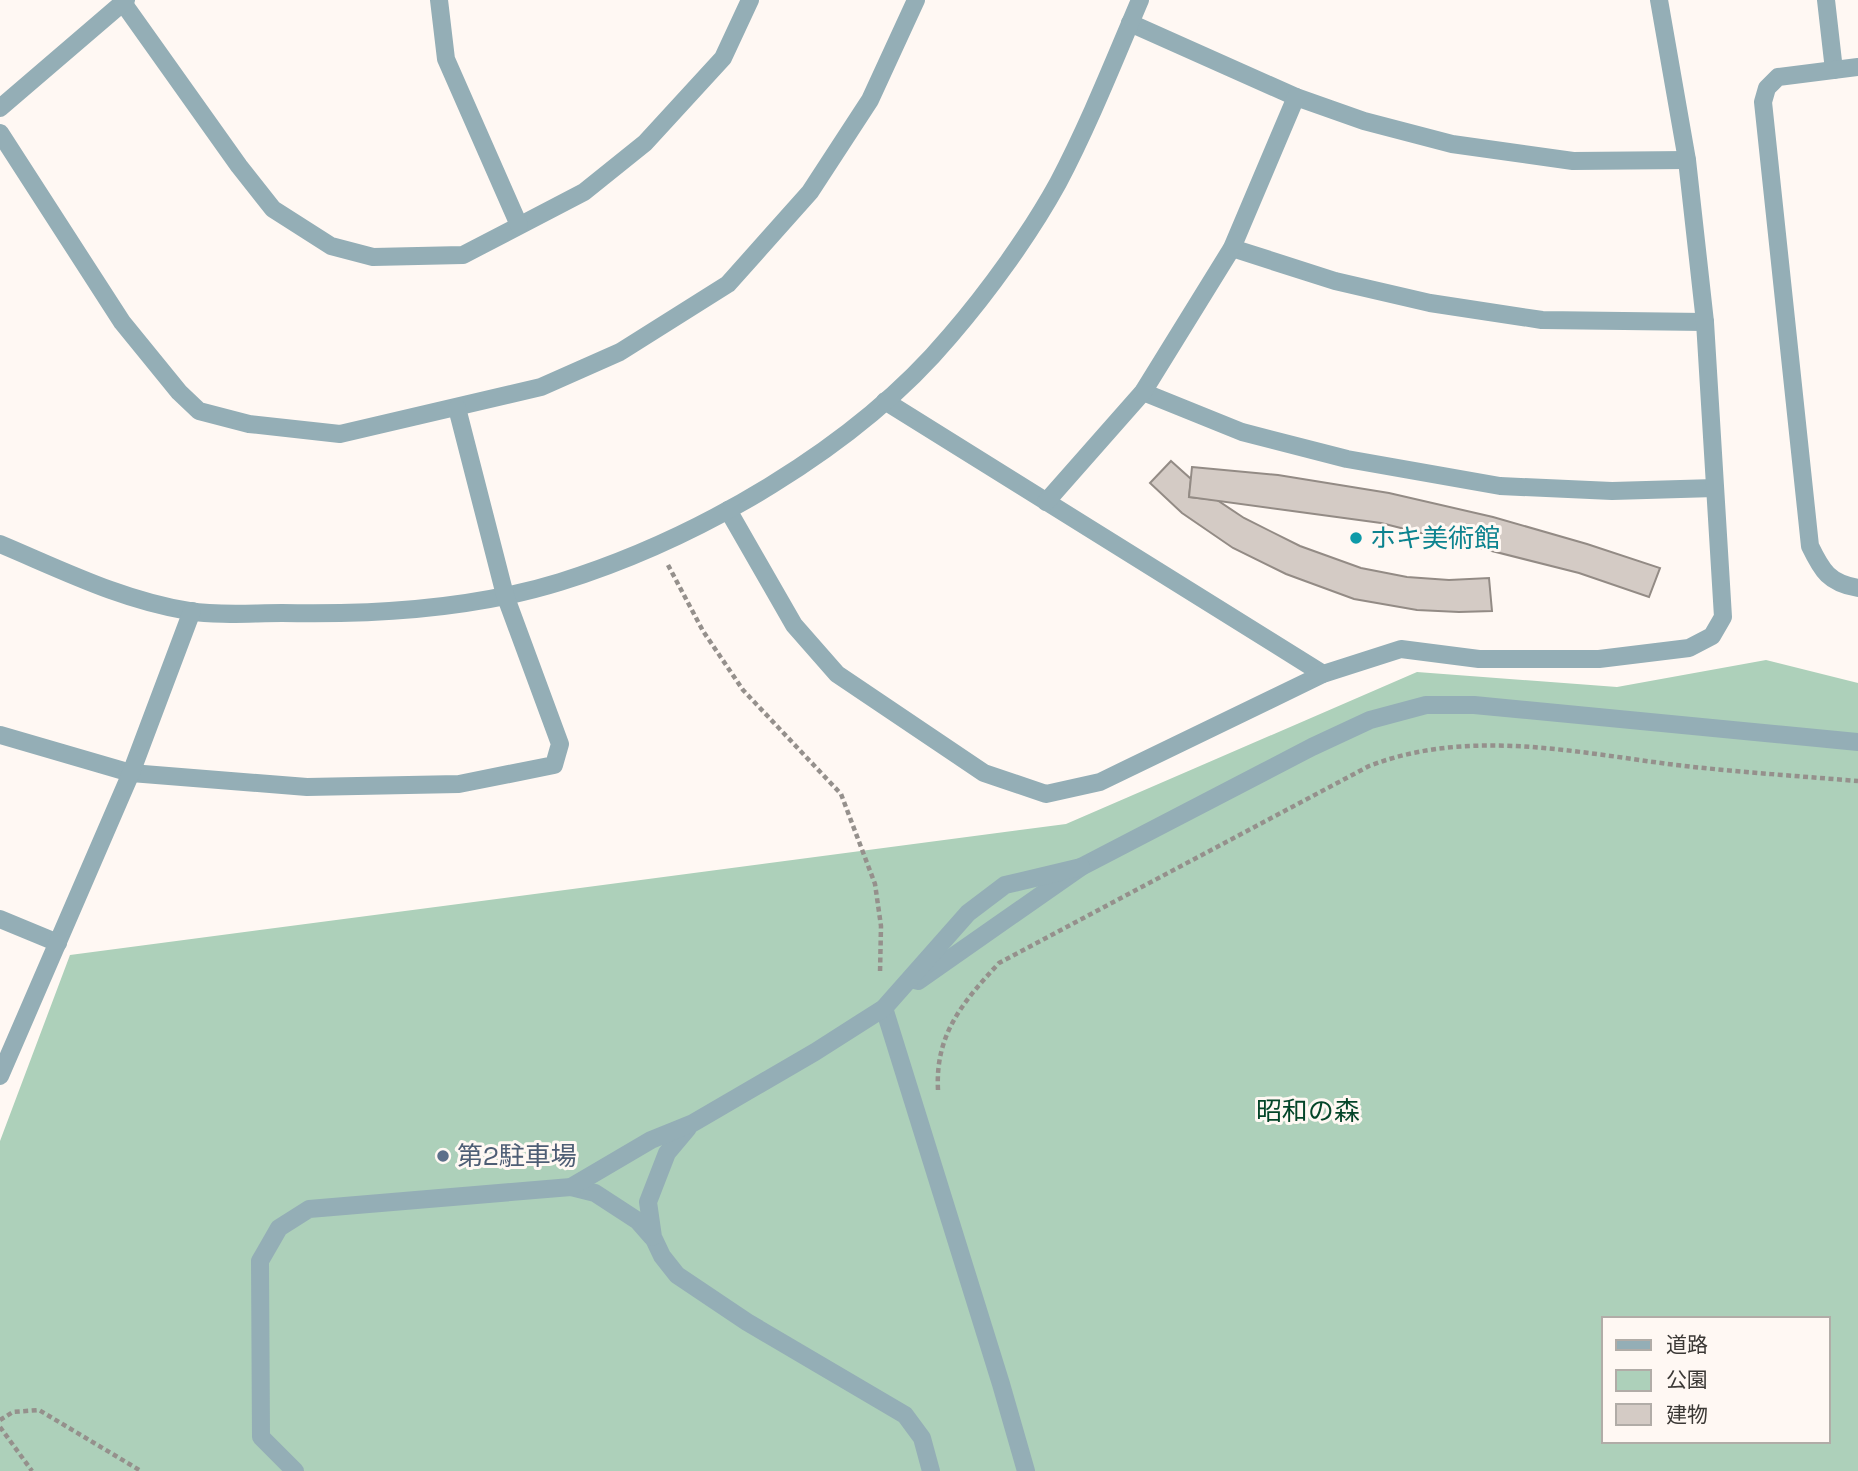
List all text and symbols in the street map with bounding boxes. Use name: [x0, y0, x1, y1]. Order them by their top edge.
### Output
place label: ホキ美術館: [1370, 521, 1500, 555]
marker: ホキ美術館: [1348, 530, 1364, 546]
park label: 昭和の森: [1256, 1094, 1360, 1128]
place label: 第2駐車場: [457, 1139, 577, 1173]
marker: 第2駐車場: [435, 1148, 451, 1164]
legend: [1602, 1317, 1830, 1443]
text: 道路: [1666, 1331, 1708, 1358]
text: 公園: [1666, 1366, 1708, 1393]
text: 建物: [1666, 1401, 1708, 1428]

